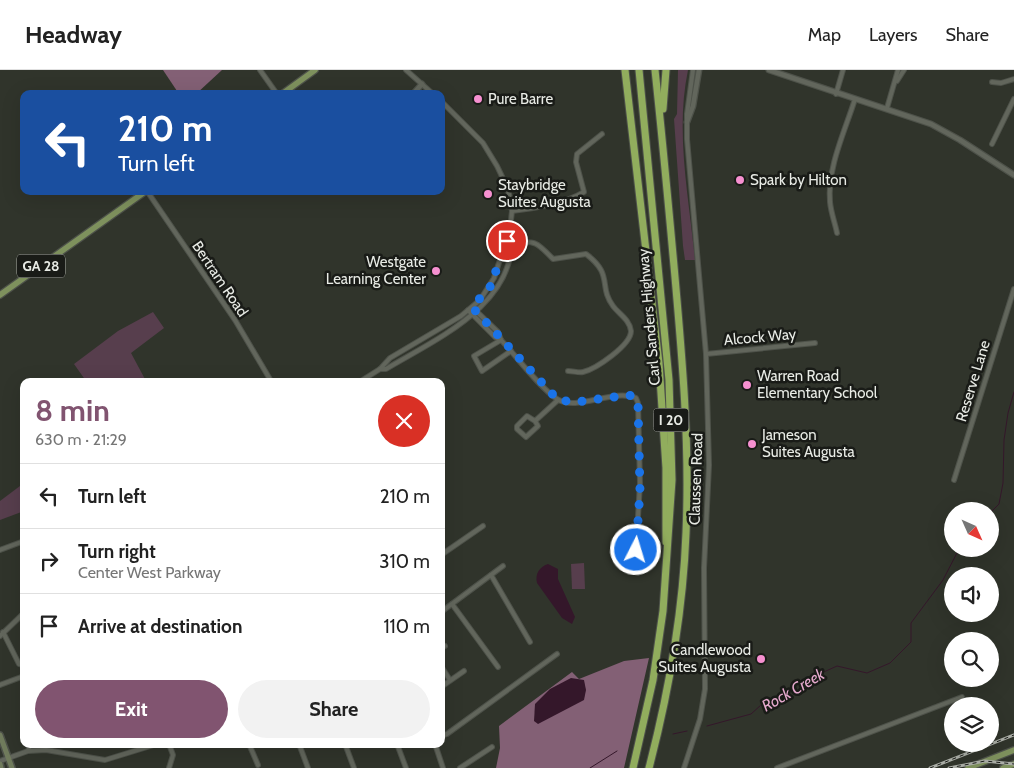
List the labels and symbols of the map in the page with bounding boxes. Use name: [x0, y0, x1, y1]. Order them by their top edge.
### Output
place label: Pure Barre: [488, 90, 553, 108]
marker: Pure Barre: [472, 93, 484, 105]
place label: Spark by Hilton: [750, 171, 847, 189]
marker: Spark by Hilton: [734, 174, 746, 186]
place label: Staybridge Suites Augusta: [498, 176, 591, 211]
marker: Staybridge Suites Augusta: [482, 188, 494, 200]
pin: [486, 220, 528, 262]
street label: Bertram Road: [188, 238, 252, 320]
street label: Carl Sanders Highway: [634, 247, 664, 386]
place label: Westgate Learning Center: [326, 253, 426, 288]
road number: GA 28: [17, 255, 65, 278]
marker: Westgate Learning Center: [430, 265, 442, 277]
street label: Alcock Way: [723, 325, 797, 349]
street label: Reserve Lane: [952, 338, 994, 424]
place label: Warren Road Elementary School: [757, 367, 878, 402]
marker: Warren Road Elementary School: [741, 379, 753, 391]
road number: I 20: [654, 408, 688, 432]
place label: Jameson Suites Augusta: [761, 426, 855, 461]
street label: Claussen Road: [685, 433, 707, 525]
marker: Jameson Suites Augusta: [746, 438, 758, 450]
north arrow: [944, 502, 999, 558]
position arrow: [609, 523, 661, 575]
place label: Candlewood Suites Augusta: [658, 641, 752, 676]
marker: Candlewood Suites Augusta: [755, 653, 767, 665]
water label: Rock Creek: [758, 664, 829, 716]

